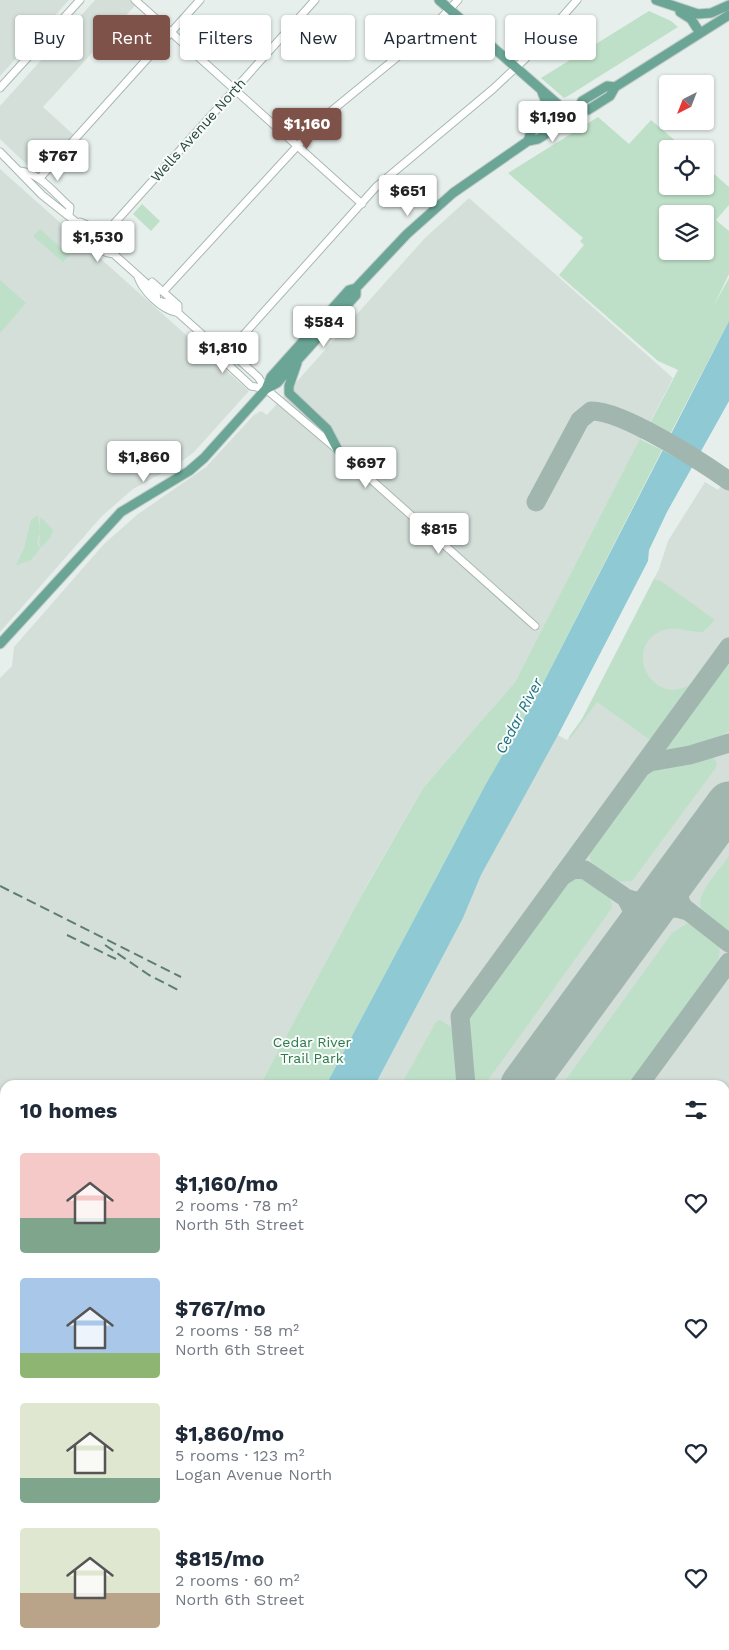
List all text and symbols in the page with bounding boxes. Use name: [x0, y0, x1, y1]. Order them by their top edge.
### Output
chip: Buy: [15, 15, 83, 60]
chip: Rent: [93, 15, 170, 60]
chip: Filters: [180, 15, 271, 60]
chip: New: [281, 15, 355, 60]
chip: Apartment: [365, 15, 495, 60]
chip: House: [505, 15, 596, 60]
street label: Wells Avenue North: [147, 75, 249, 185]
north arrow: [659, 75, 714, 130]
map controls: [659, 75, 714, 260]
pin: $1,190: [512, 100, 594, 143]
text: $1,190: [529, 107, 577, 126]
pin: $1,160: [266, 108, 348, 150]
text: $1,160: [283, 114, 331, 133]
pin: $767: [28, 140, 88, 182]
button: locate: [659, 140, 714, 195]
text: $767: [39, 146, 77, 165]
pin: $651: [378, 174, 438, 217]
text: $651: [390, 181, 426, 200]
button: layers: [659, 205, 714, 260]
pin: $1,530: [57, 220, 139, 263]
text: $1,530: [73, 227, 123, 246]
pin: $584: [294, 306, 354, 348]
text: $584: [304, 312, 344, 331]
pin: $1,810: [182, 332, 264, 374]
text: $1,810: [198, 338, 248, 357]
pin: $1,860: [103, 440, 185, 483]
pin: $697: [336, 446, 396, 489]
text: $1,860: [118, 447, 170, 466]
text: $697: [346, 453, 386, 472]
pin: $815: [409, 512, 469, 555]
text: $815: [421, 519, 457, 538]
water label: Cedar River: [492, 674, 547, 757]
park label: Cedar River Trail Park: [273, 1034, 352, 1066]
icon: filters: [682, 1096, 710, 1124]
text: 10 homes: [20, 1098, 117, 1123]
text: $1,160/mo: [175, 1171, 278, 1196]
icon: home: [60, 1173, 120, 1233]
icon: heart: [682, 1189, 710, 1217]
text: 2 rooms · 78 m²: [175, 1196, 298, 1215]
text: North 5th Street: [175, 1215, 304, 1234]
text: $767/mo: [175, 1296, 266, 1321]
icon: home: [60, 1298, 120, 1358]
icon: heart: [682, 1314, 710, 1342]
text: 2 rooms · 58 m²: [175, 1321, 299, 1340]
text: North 6th Street: [175, 1340, 304, 1359]
text: $1,860/mo: [175, 1421, 284, 1446]
icon: home: [60, 1423, 120, 1483]
icon: heart: [682, 1439, 710, 1467]
text: 5 rooms · 123 m²: [175, 1446, 305, 1465]
text: Logan Avenue North: [175, 1465, 332, 1484]
text: $815/mo: [175, 1546, 264, 1571]
icon: home: [60, 1548, 120, 1608]
icon: heart: [682, 1564, 710, 1592]
text: 2 rooms · 60 m²: [175, 1571, 300, 1590]
text: North 6th Street: [175, 1590, 304, 1609]

